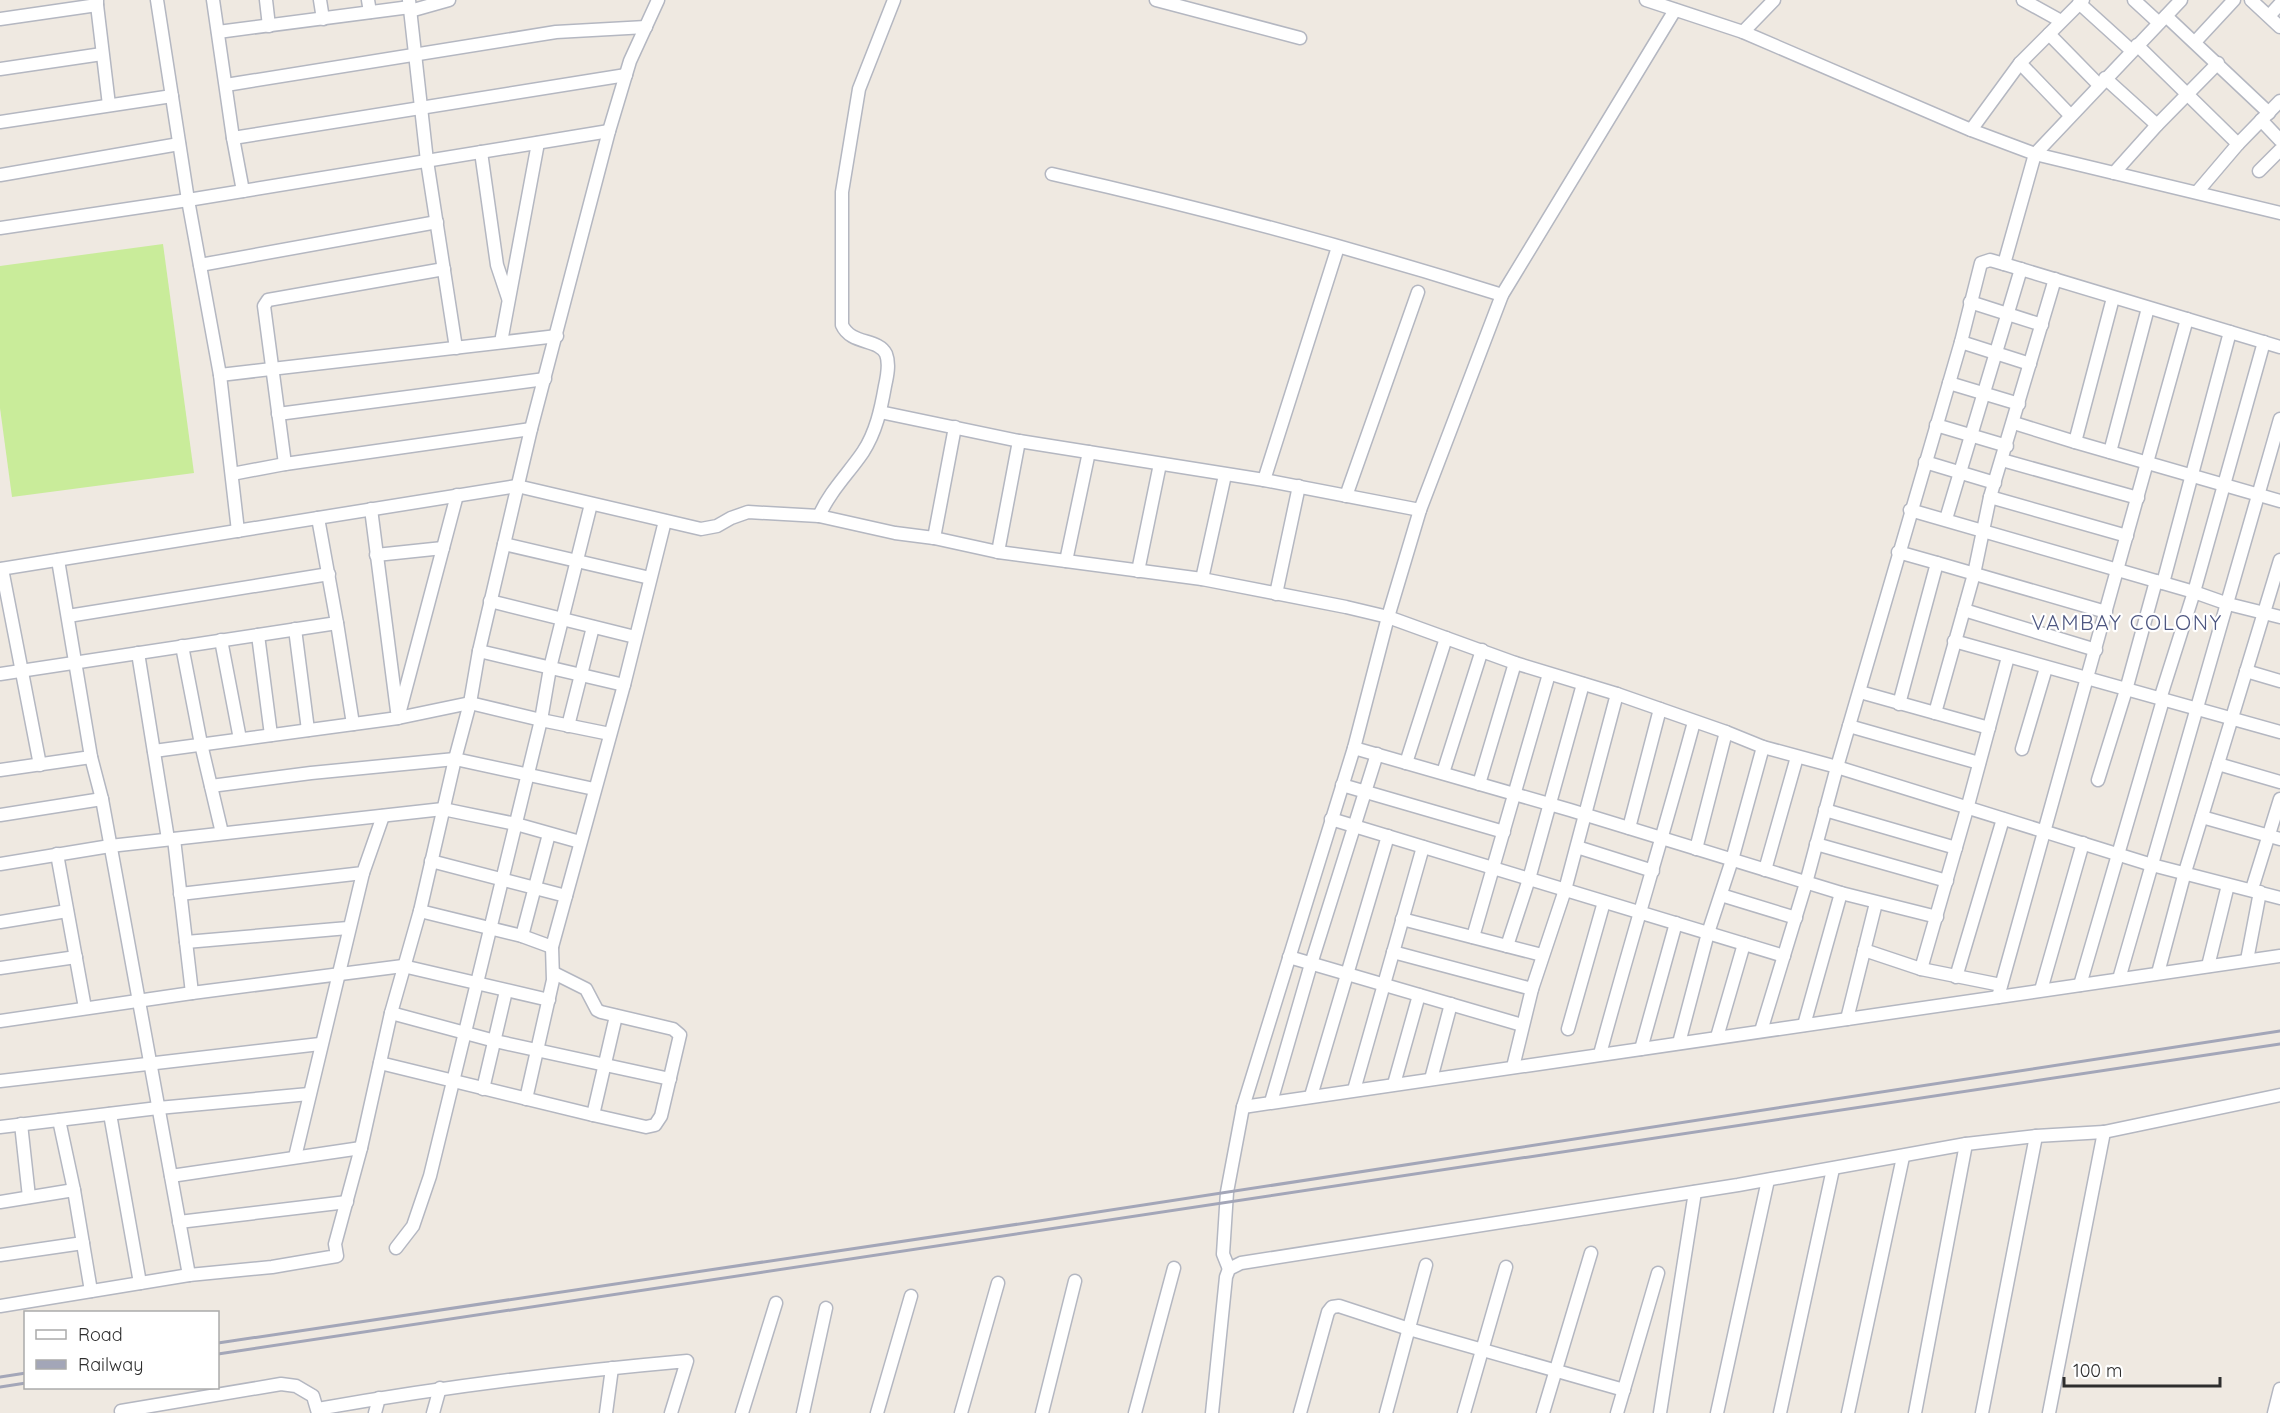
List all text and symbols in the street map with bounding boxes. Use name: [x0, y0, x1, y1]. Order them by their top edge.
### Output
district label: VAMBAY COLONY: [2031, 609, 2223, 635]
legend: [24, 1311, 219, 1389]
text: Road: [78, 1323, 123, 1346]
scale bar: [2064, 1350, 2220, 1388]
text: Railway: [78, 1353, 144, 1376]
text: 100 m: [2073, 1359, 2122, 1382]

